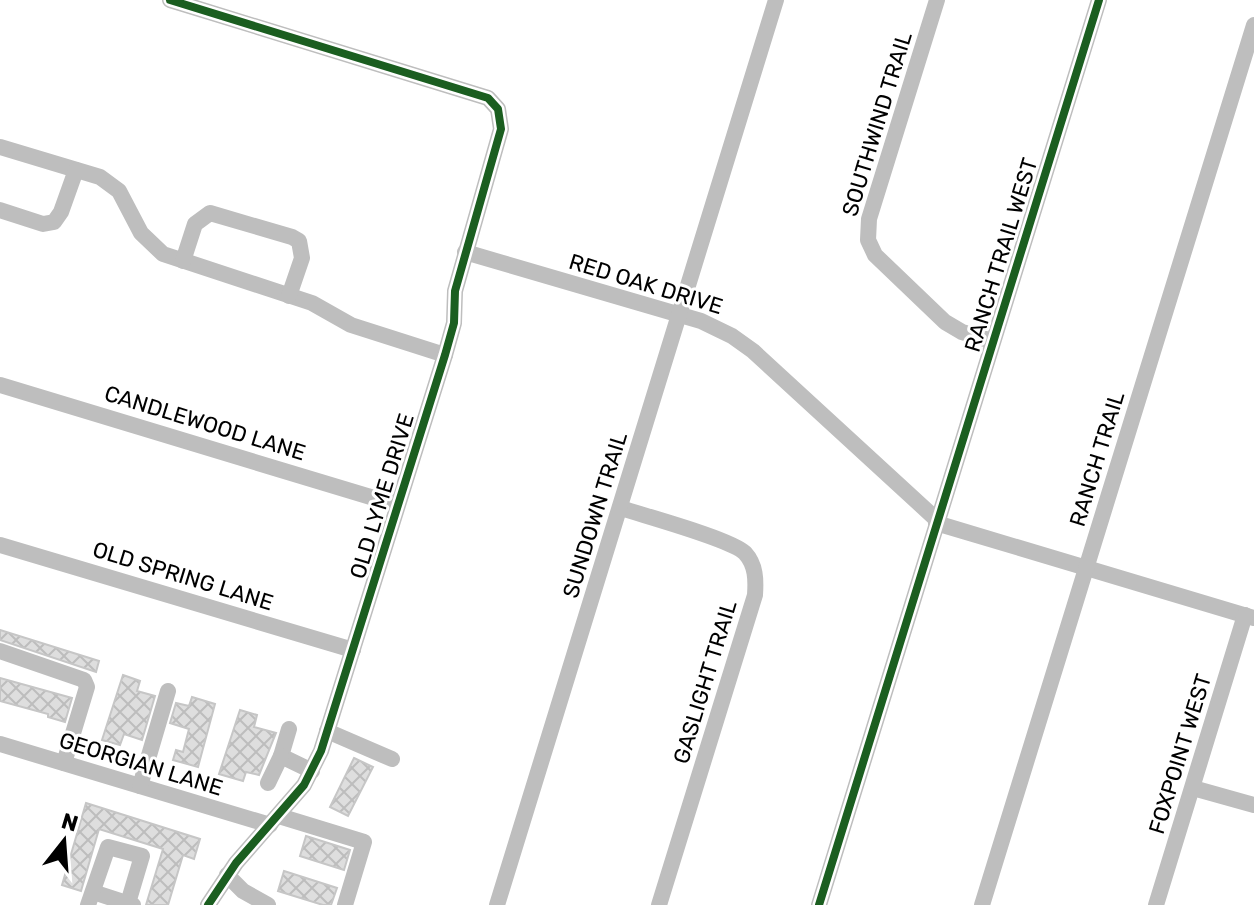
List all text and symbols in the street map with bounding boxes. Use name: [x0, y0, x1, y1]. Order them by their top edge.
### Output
street label: SOUTHWIND TRAIL: [836, 28, 918, 220]
street label: RANCH TRAIL WEST: [959, 154, 1043, 355]
street label: RED OAK DRIVE: [566, 248, 726, 320]
street label: CANDLEWOOD LANE: [101, 380, 309, 466]
street label: RANCH TRAIL: [1064, 388, 1130, 530]
street label: OLD LYME DRIVE: [344, 410, 420, 582]
street label: SUNDOWN TRAIL: [557, 429, 633, 601]
street label: OLD SPRING LANE: [89, 536, 277, 616]
street label: GASLIGHT TRAIL: [667, 597, 743, 767]
street label: FOXPOINT WEST: [1143, 671, 1217, 837]
street label: GEORGIAN LANE: [56, 726, 226, 802]
north arrow: [24, 801, 104, 881]
text: N: [58, 807, 81, 838]

